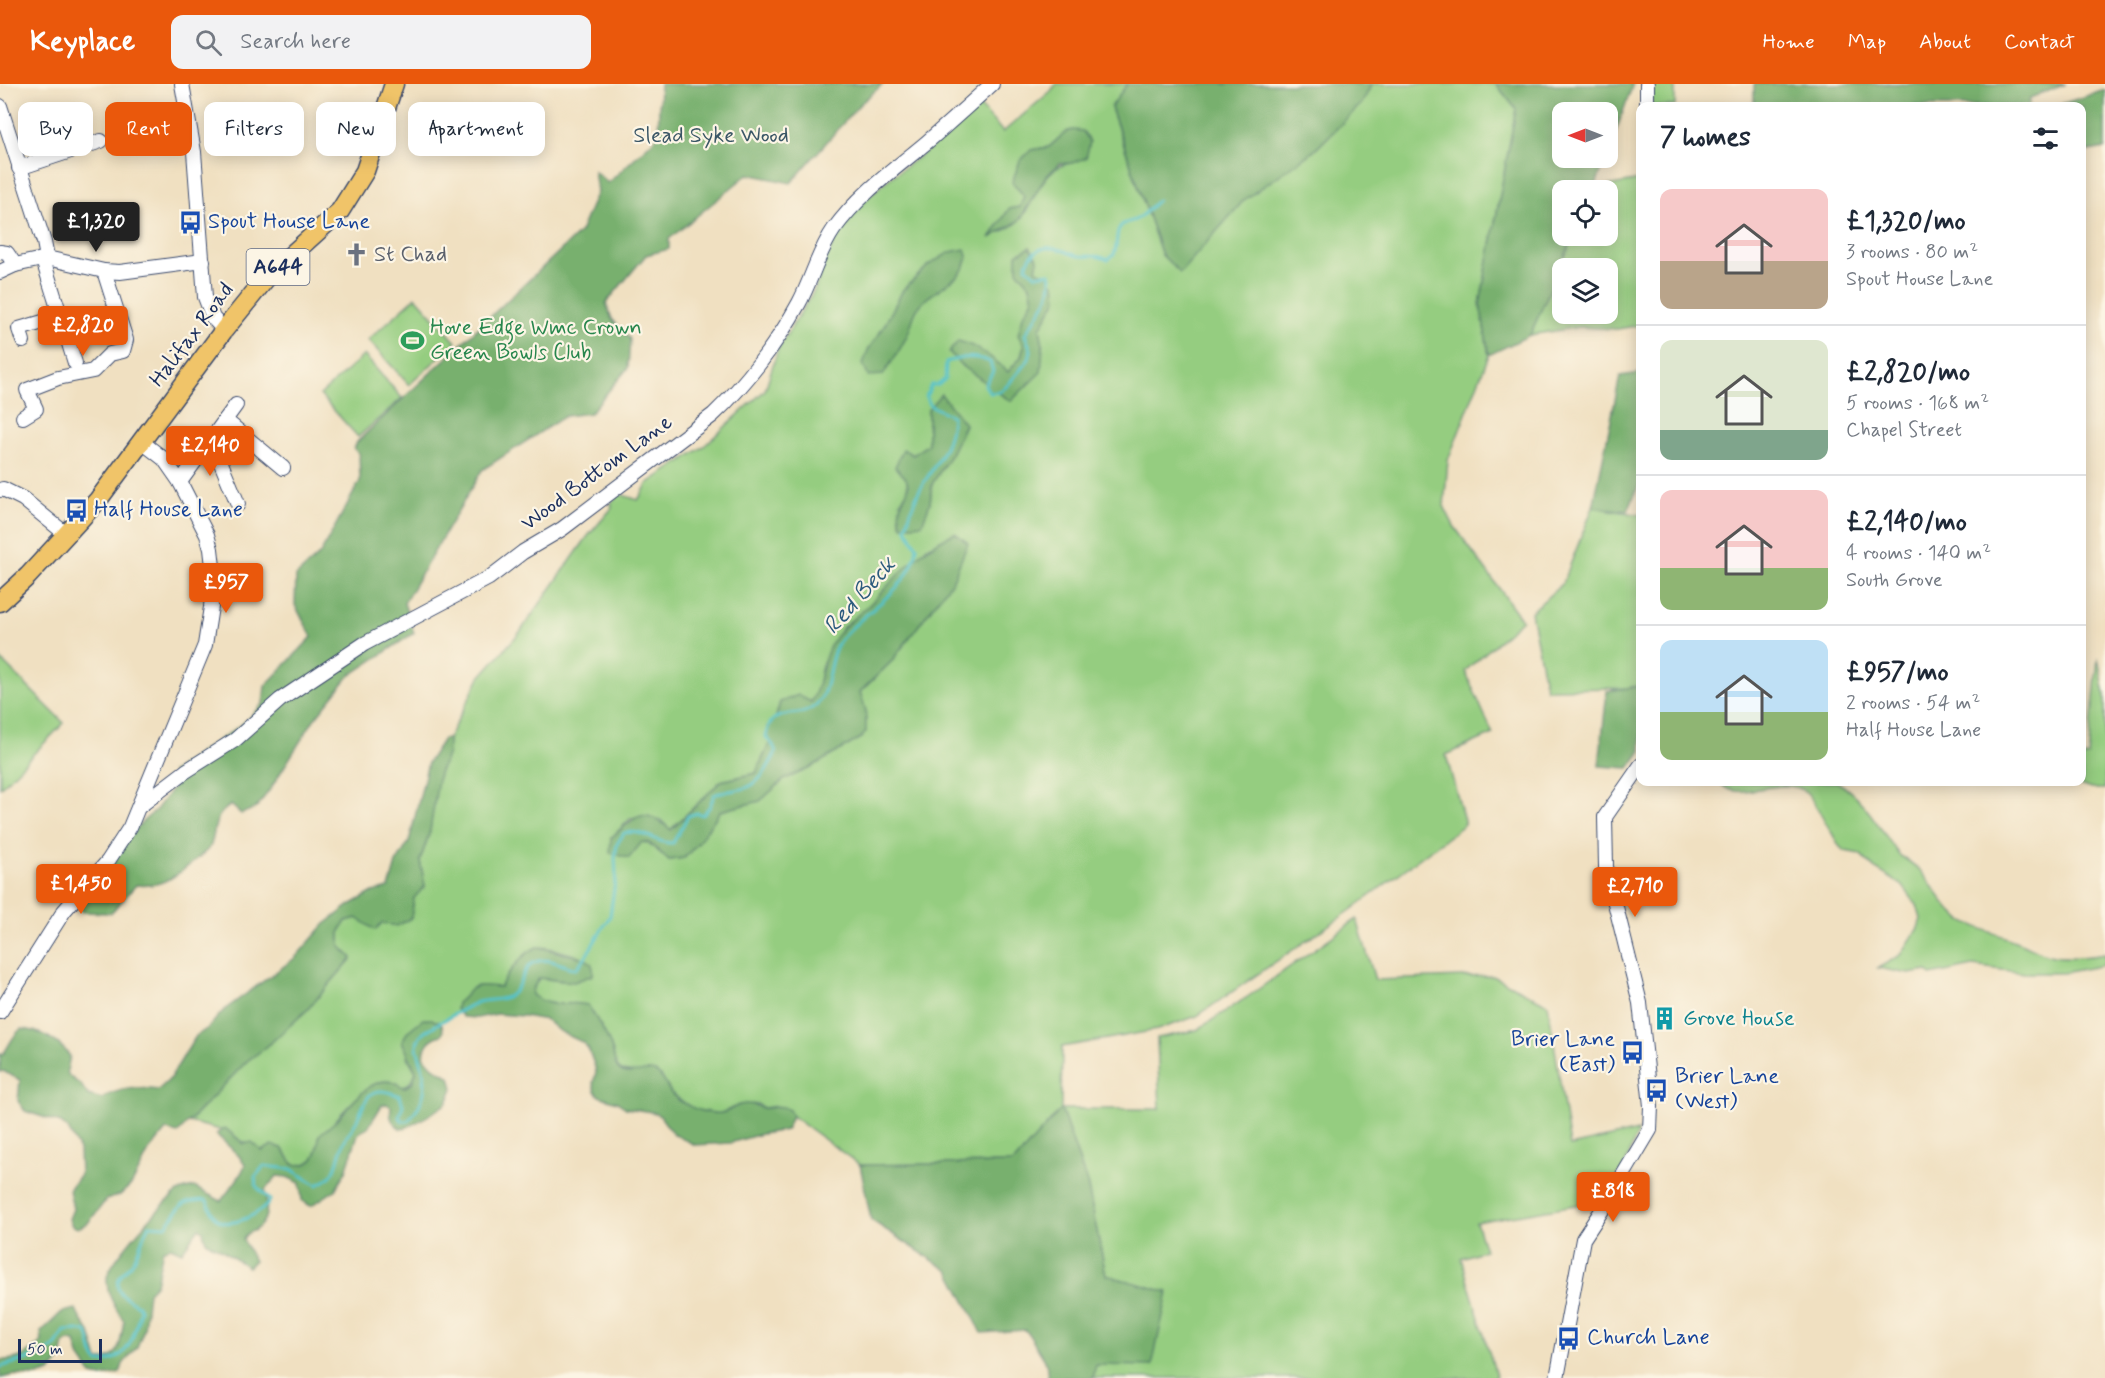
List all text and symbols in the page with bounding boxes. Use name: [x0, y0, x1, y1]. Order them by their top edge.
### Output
search box: [171, 15, 591, 69]
text: Keyplace: [30, 24, 135, 61]
icon: search: [192, 26, 225, 59]
text: Search here: [240, 28, 351, 56]
text: Home: [1763, 28, 1815, 56]
text: Map: [1848, 28, 1886, 56]
text: About: [1919, 28, 1971, 56]
text: Contact: [2004, 28, 2075, 56]
chip: Buy: [18, 102, 93, 156]
chip: Rent: [105, 102, 192, 156]
chip: Filters: [204, 102, 304, 156]
chip: New: [316, 102, 396, 156]
chip: Apartment: [408, 102, 545, 156]
north arrow: [1552, 102, 1618, 168]
map controls: [1552, 102, 1618, 324]
text: 7 homes: [1660, 121, 1751, 155]
park label: Slead Syke Wood: [633, 122, 789, 150]
icon: filters: [2029, 122, 2062, 155]
button: locate: [1552, 180, 1618, 246]
pin: £1,320: [47, 202, 145, 253]
text: £1,320/mo: [1846, 205, 1966, 239]
text: £1,320: [67, 208, 125, 235]
place label: Spout House Lane: [208, 208, 370, 236]
bus stop icon: Spout House Lane: [177, 209, 203, 235]
icon: home: [1708, 213, 1780, 285]
text: 3 rooms · 80 m²: [1846, 239, 1978, 266]
place label: St Chad: [374, 241, 447, 269]
church icon: St Chad: [343, 242, 369, 268]
road number: A644: [246, 249, 310, 285]
button: layers: [1552, 258, 1618, 324]
text: Spout House Lane: [1846, 266, 1993, 293]
street label: Halifax Road: [144, 277, 240, 393]
pin: £2,820: [34, 306, 132, 357]
text: £2,820: [52, 312, 114, 339]
place label: Hove Edge Wmc Crown Green Bowls Club: [430, 314, 642, 367]
sports icon: Hove Edge Wmc Crown Green Bowls Club: [399, 328, 425, 354]
text: £2,820/mo: [1846, 356, 1970, 390]
icon: home: [1708, 364, 1780, 436]
text: 5 rooms · 168 m²: [1846, 390, 1989, 417]
street label: Wood Bottom Lane: [516, 409, 678, 537]
text: Chapel Street: [1846, 417, 1962, 444]
pin: £2,140: [161, 426, 259, 477]
text: £2,140: [180, 432, 240, 459]
place label: Half House Lane: [94, 496, 243, 524]
bus stop icon: Half House Lane: [63, 497, 89, 523]
text: £2,140/mo: [1846, 506, 1967, 540]
icon: home: [1708, 514, 1780, 586]
text: 4 rooms · 140 m²: [1846, 540, 1991, 567]
water label: Red Beck: [817, 549, 904, 641]
pin: £957: [190, 563, 262, 614]
text: South Grove: [1846, 567, 1943, 594]
text: £957: [203, 569, 249, 596]
text: £957/mo: [1846, 656, 1949, 690]
icon: home: [1708, 664, 1780, 736]
text: 2 rooms · 54 m²: [1846, 690, 1980, 717]
text: Half House Lane: [1846, 717, 1981, 744]
pin: £1,450: [32, 864, 130, 915]
pin: £2,710: [1586, 867, 1684, 918]
text: £1,450: [50, 870, 112, 897]
text: £2,710: [1606, 873, 1664, 900]
place label: Grove House: [1683, 1005, 1795, 1033]
building icon: Grove House: [1652, 1006, 1678, 1032]
place label: Brier Lane (East): [1511, 1026, 1615, 1079]
bus stop icon: Brier Lane (East): [1620, 1040, 1646, 1066]
place label: Brier Lane (West): [1675, 1063, 1779, 1116]
bus stop icon: Brier Lane (West): [1644, 1077, 1670, 1103]
pin: £818: [1577, 1172, 1649, 1223]
text: £818: [1591, 1178, 1635, 1205]
place label: Church Lane: [1587, 1324, 1710, 1352]
bus stop icon: Church Lane: [1556, 1325, 1582, 1351]
scale bar: [18, 1336, 102, 1364]
text: 50 m: [27, 1339, 63, 1360]

